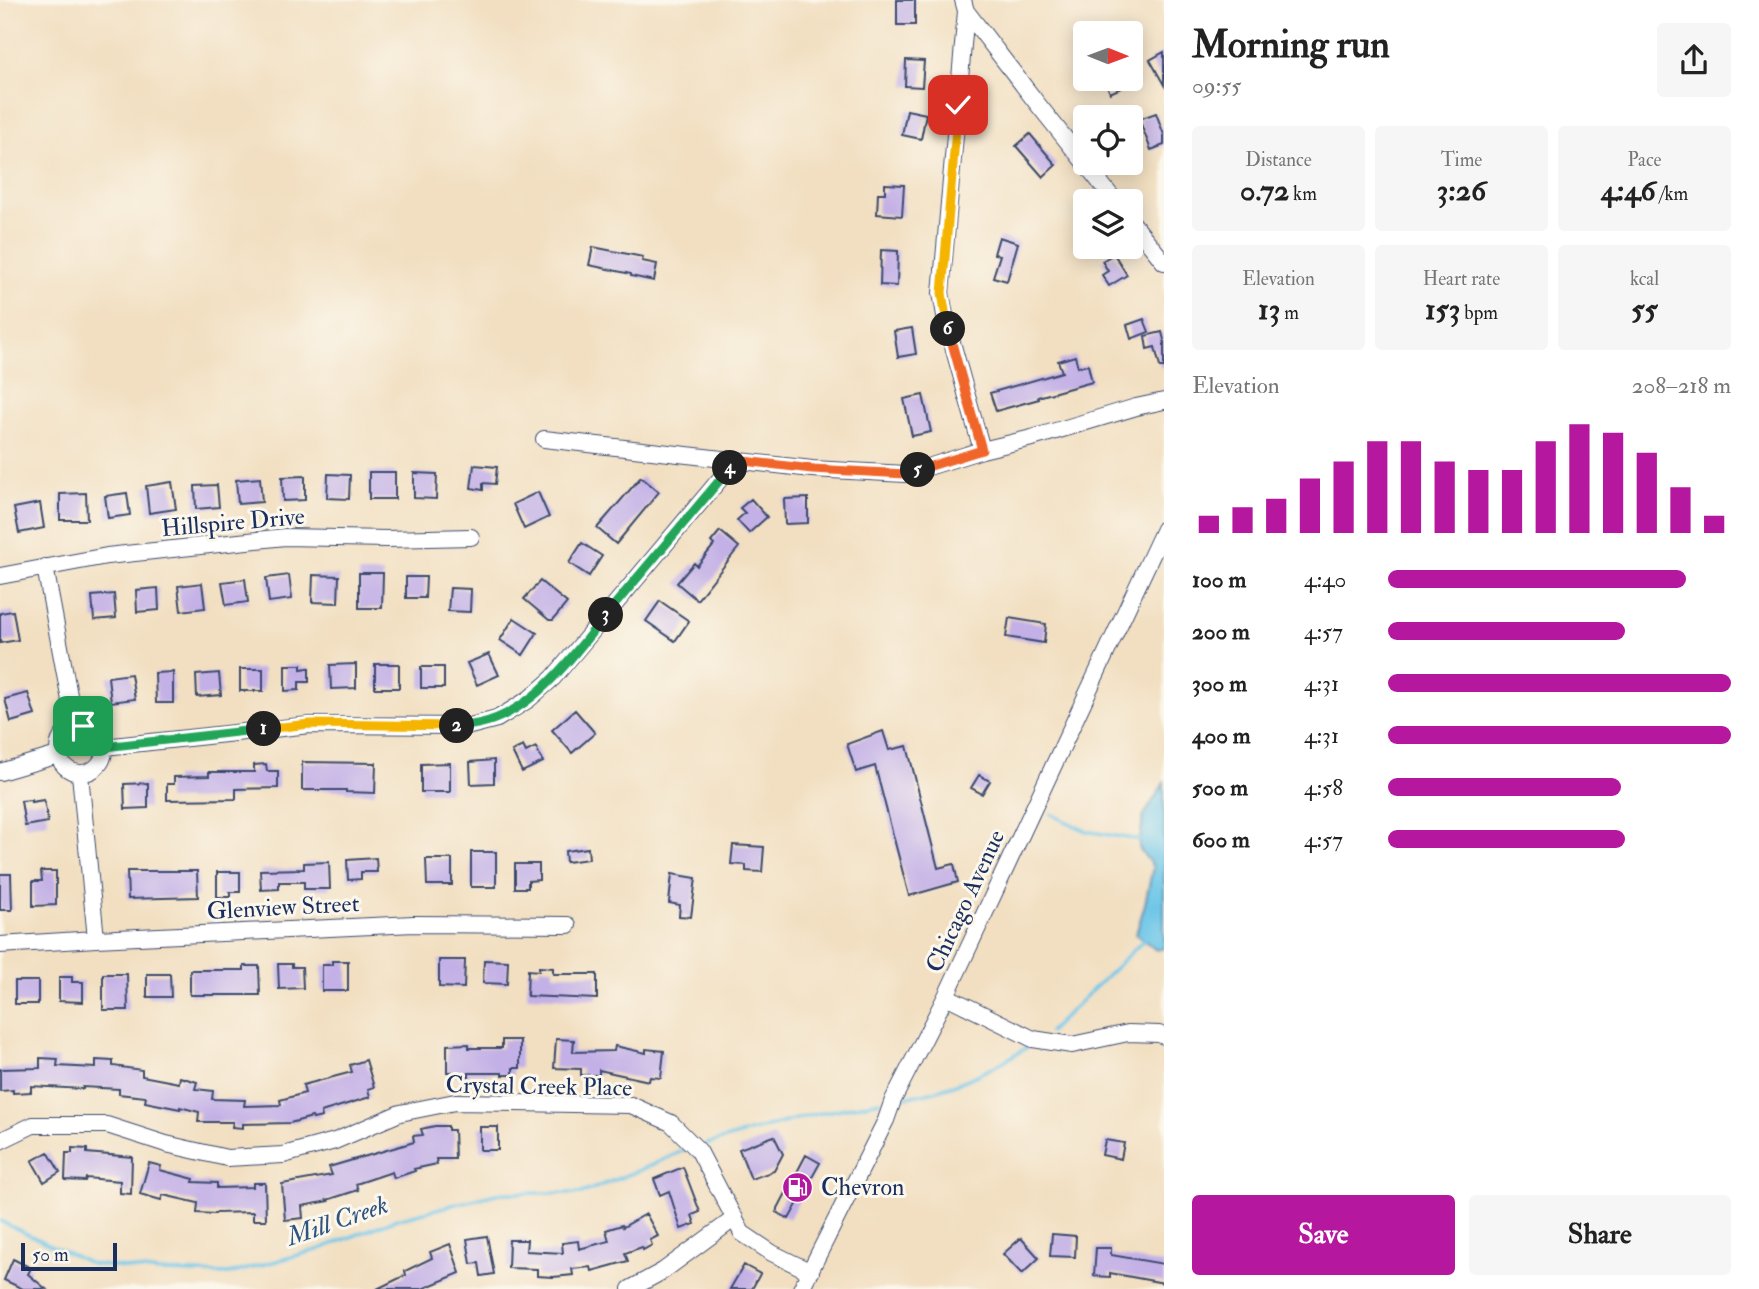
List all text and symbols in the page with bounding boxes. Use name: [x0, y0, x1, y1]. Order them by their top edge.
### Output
north arrow: [1073, 21, 1143, 91]
map controls: [1073, 21, 1143, 259]
text: Morning run: [1192, 21, 1390, 69]
button: share: [1657, 23, 1731, 97]
text: 09:55: [1192, 71, 1241, 100]
pin: [928, 75, 988, 135]
icon: check: [939, 86, 977, 124]
button: locate: [1073, 105, 1143, 175]
text: Distance: [1245, 148, 1312, 172]
text: Time: [1441, 148, 1482, 172]
text: Pace: [1627, 148, 1662, 172]
text: 0.72: [1240, 172, 1289, 209]
text: 3:26: [1437, 172, 1486, 209]
text: 4:46: [1601, 172, 1656, 209]
text: km: [1289, 182, 1317, 206]
text: /km: [1656, 182, 1688, 206]
button: layers: [1073, 189, 1143, 259]
text: Elevation: [1242, 267, 1315, 291]
text: Heart rate: [1423, 267, 1500, 291]
text: kcal: [1630, 267, 1659, 291]
text: 13: [1258, 291, 1280, 328]
text: 153: [1425, 291, 1460, 328]
text: 55: [1631, 291, 1658, 328]
text: m: [1280, 301, 1299, 325]
text: bpm: [1460, 301, 1498, 325]
pin: 6: [930, 312, 965, 346]
text: 6: [943, 316, 952, 340]
text: Elevation: [1192, 371, 1280, 400]
text: 208–218 m: [1632, 371, 1731, 400]
pin: 4: [712, 450, 748, 486]
pin: 5: [900, 452, 936, 488]
text: 4: [724, 455, 735, 479]
text: 5: [913, 457, 922, 481]
street label: Hillspire Drive: [160, 501, 306, 544]
text: 100 m: [1192, 565, 1246, 594]
text: 4:40: [1304, 565, 1346, 594]
pin: 3: [588, 598, 624, 632]
text: 3: [602, 602, 609, 626]
text: 200 m: [1192, 617, 1250, 646]
text: 4:57: [1304, 617, 1343, 646]
text: 300 m: [1192, 669, 1247, 698]
text: 4:31: [1304, 669, 1339, 698]
pin: [53, 696, 113, 756]
icon: arrive: [64, 707, 102, 745]
pin: 2: [440, 708, 475, 744]
pin: 1: [246, 712, 282, 746]
text: 2: [452, 713, 461, 737]
text: 1: [260, 716, 267, 740]
text: 400 m: [1192, 721, 1251, 750]
text: 4:31: [1304, 721, 1339, 750]
text: 500 m: [1192, 773, 1248, 802]
text: 4:58: [1304, 773, 1343, 802]
street label: Chicago Avenue: [919, 825, 1012, 977]
text: 600 m: [1192, 825, 1250, 854]
text: 4:57: [1304, 825, 1343, 854]
street label: Glenview Street: [206, 888, 360, 927]
street label: Crystal Creek Place: [445, 1069, 633, 1104]
fuel station icon: Chevron: [781, 1170, 815, 1204]
place label: Chevron: [821, 1172, 904, 1203]
water label: Mill Creek: [280, 1189, 392, 1254]
button: Save: [1192, 1195, 1455, 1275]
button: Share: [1469, 1195, 1731, 1275]
scale bar: [21, 1240, 117, 1272]
text: 50 m: [32, 1243, 69, 1267]

